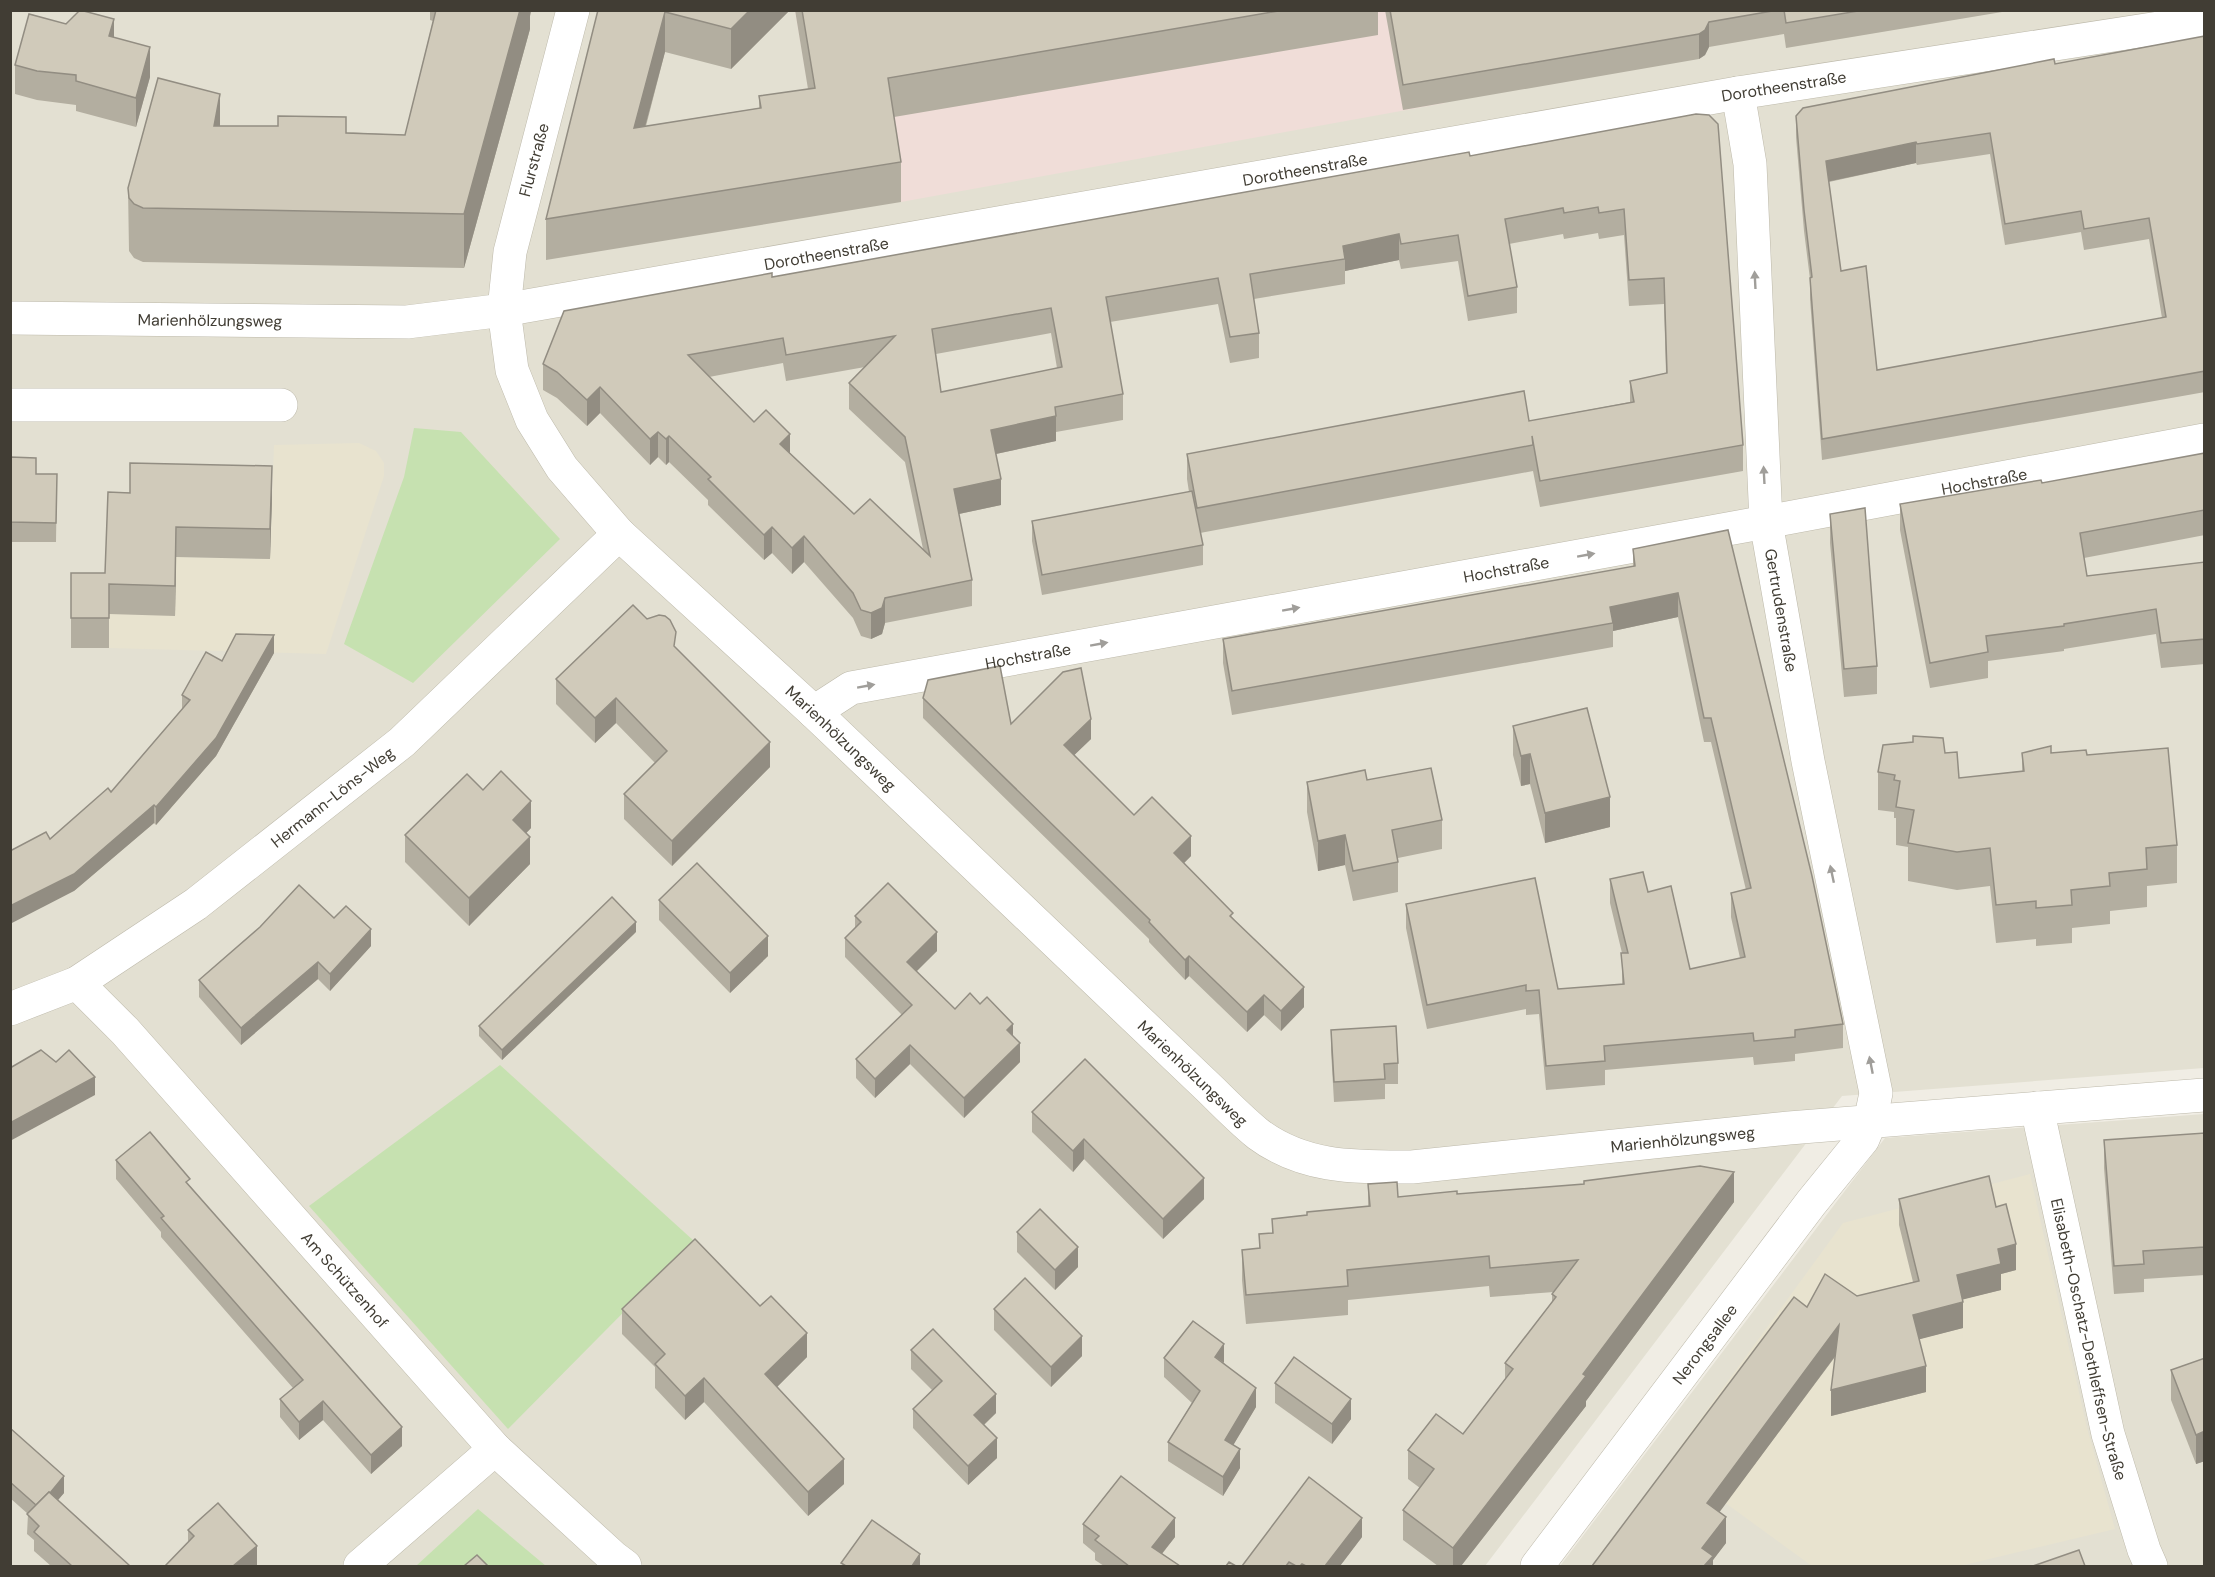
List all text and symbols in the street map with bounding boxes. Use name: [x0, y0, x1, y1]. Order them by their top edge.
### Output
street label: Dorotheenstraße: [1720, 66, 1848, 106]
street label: Flurstraße: [514, 121, 554, 199]
street label: Dorotheenstraße: [1241, 148, 1369, 190]
street label: Dorotheenstraße: [762, 232, 890, 275]
one-way arrow: [1750, 271, 1760, 290]
street label: Marienhölzungsweg: [138, 309, 283, 331]
street label: Hochstraße: [1940, 463, 2029, 499]
one-way arrow: [1759, 466, 1768, 485]
street label: Gertrudenstraße: [1760, 547, 1803, 674]
one-way arrow: [1577, 550, 1596, 559]
street label: Hochstraße: [1462, 551, 1551, 587]
one-way arrow: [1281, 604, 1300, 613]
street label: Hochstraße: [983, 638, 1073, 674]
one-way arrow: [1090, 639, 1109, 648]
street label: Marienhölzungsweg: [781, 681, 901, 795]
one-way arrow: [856, 681, 875, 690]
street label: Hermann-Löns-Weg: [266, 742, 398, 852]
one-way arrow: [1826, 865, 1836, 883]
street label: Marienhölzungsweg: [1133, 1015, 1252, 1131]
one-way arrow: [1866, 1055, 1875, 1074]
street label: Marienhölzungsweg: [1610, 1121, 1756, 1157]
street label: Elisabeth-Oschatz-Dethleffsen-Straße: [2046, 1196, 2132, 1483]
street label: Am Schützenhof: [297, 1227, 393, 1332]
street label: Nerongsallee: [1667, 1300, 1742, 1389]

